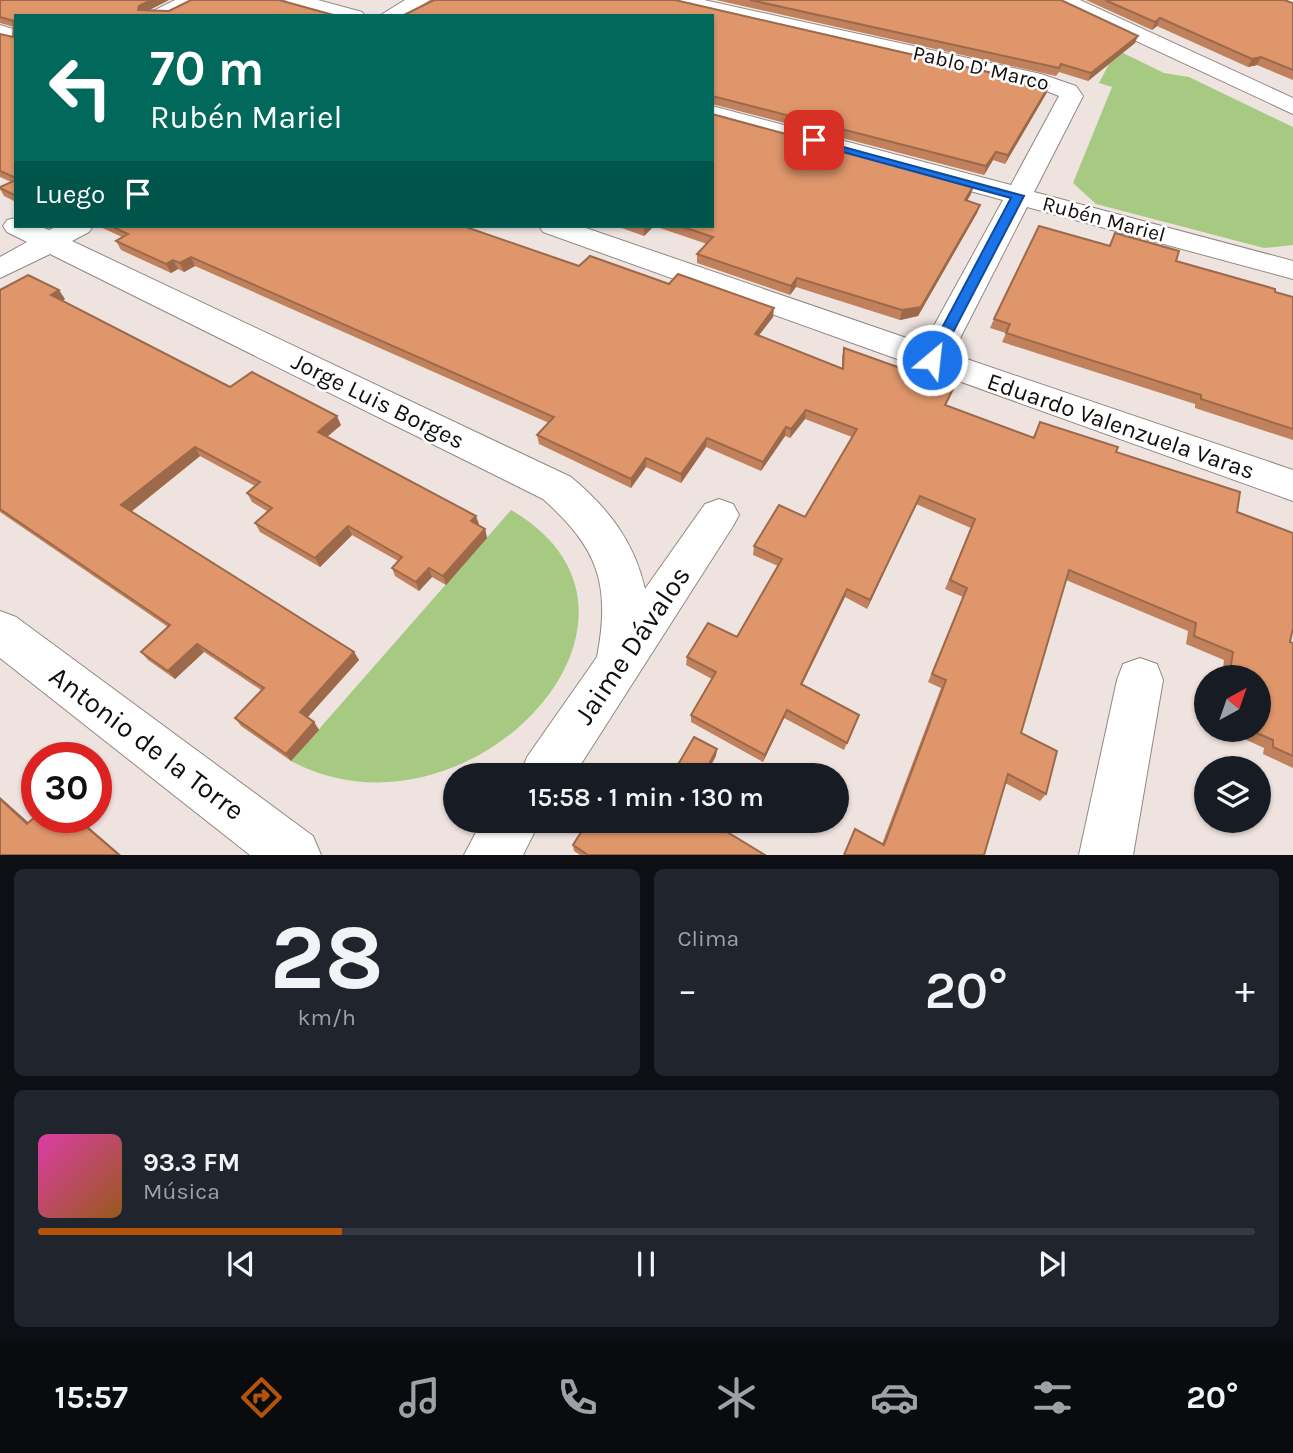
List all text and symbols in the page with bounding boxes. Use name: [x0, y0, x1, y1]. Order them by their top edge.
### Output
text: 70 m: [150, 40, 264, 97]
street label: Pablo D' Marco: [911, 41, 1051, 95]
icon: left: [35, 42, 126, 133]
text: Rubén Mariel: [150, 99, 343, 136]
pin: [784, 110, 844, 170]
icon: arrive: [795, 121, 833, 159]
icon: arrive: [119, 175, 157, 213]
text: Luego: [35, 179, 105, 210]
street label: Rubén Mariel: [1040, 191, 1168, 247]
position arrow: [895, 323, 969, 397]
street label: Jorge Luis Borges: [287, 347, 469, 455]
street label: Eduardo Valenzuela Varas: [984, 367, 1258, 485]
street label: Jaime Dávalos: [567, 560, 697, 730]
street label: Antonio de la Torre: [43, 659, 251, 827]
north arrow: [1194, 665, 1270, 742]
map controls: [1194, 665, 1271, 833]
speed limit sign: 30: [21, 742, 112, 833]
button: layers: [1194, 756, 1271, 833]
text: 15:58 · 1 min · 130 m: [528, 782, 764, 813]
text: 28: [270, 905, 384, 1011]
text: Clima: [678, 925, 739, 952]
text: 20°: [925, 960, 1008, 1021]
text: −: [678, 968, 697, 1013]
text: +: [1235, 968, 1255, 1013]
text: km/h: [298, 1004, 356, 1031]
text: 93.3 FM: [143, 1147, 240, 1178]
text: Música: [143, 1178, 220, 1205]
icon: previous: [222, 1245, 260, 1283]
icon: pause: [627, 1245, 665, 1283]
icon: next: [1033, 1245, 1071, 1283]
icon: directions: [237, 1373, 286, 1422]
icon: music: [395, 1373, 444, 1422]
icon: phone: [553, 1373, 602, 1422]
icon: climate: [712, 1373, 761, 1422]
icon: car: [870, 1373, 919, 1422]
icon: filters: [1028, 1373, 1077, 1422]
text: 15:57: [55, 1379, 128, 1416]
text: 20°: [1186, 1379, 1238, 1416]

